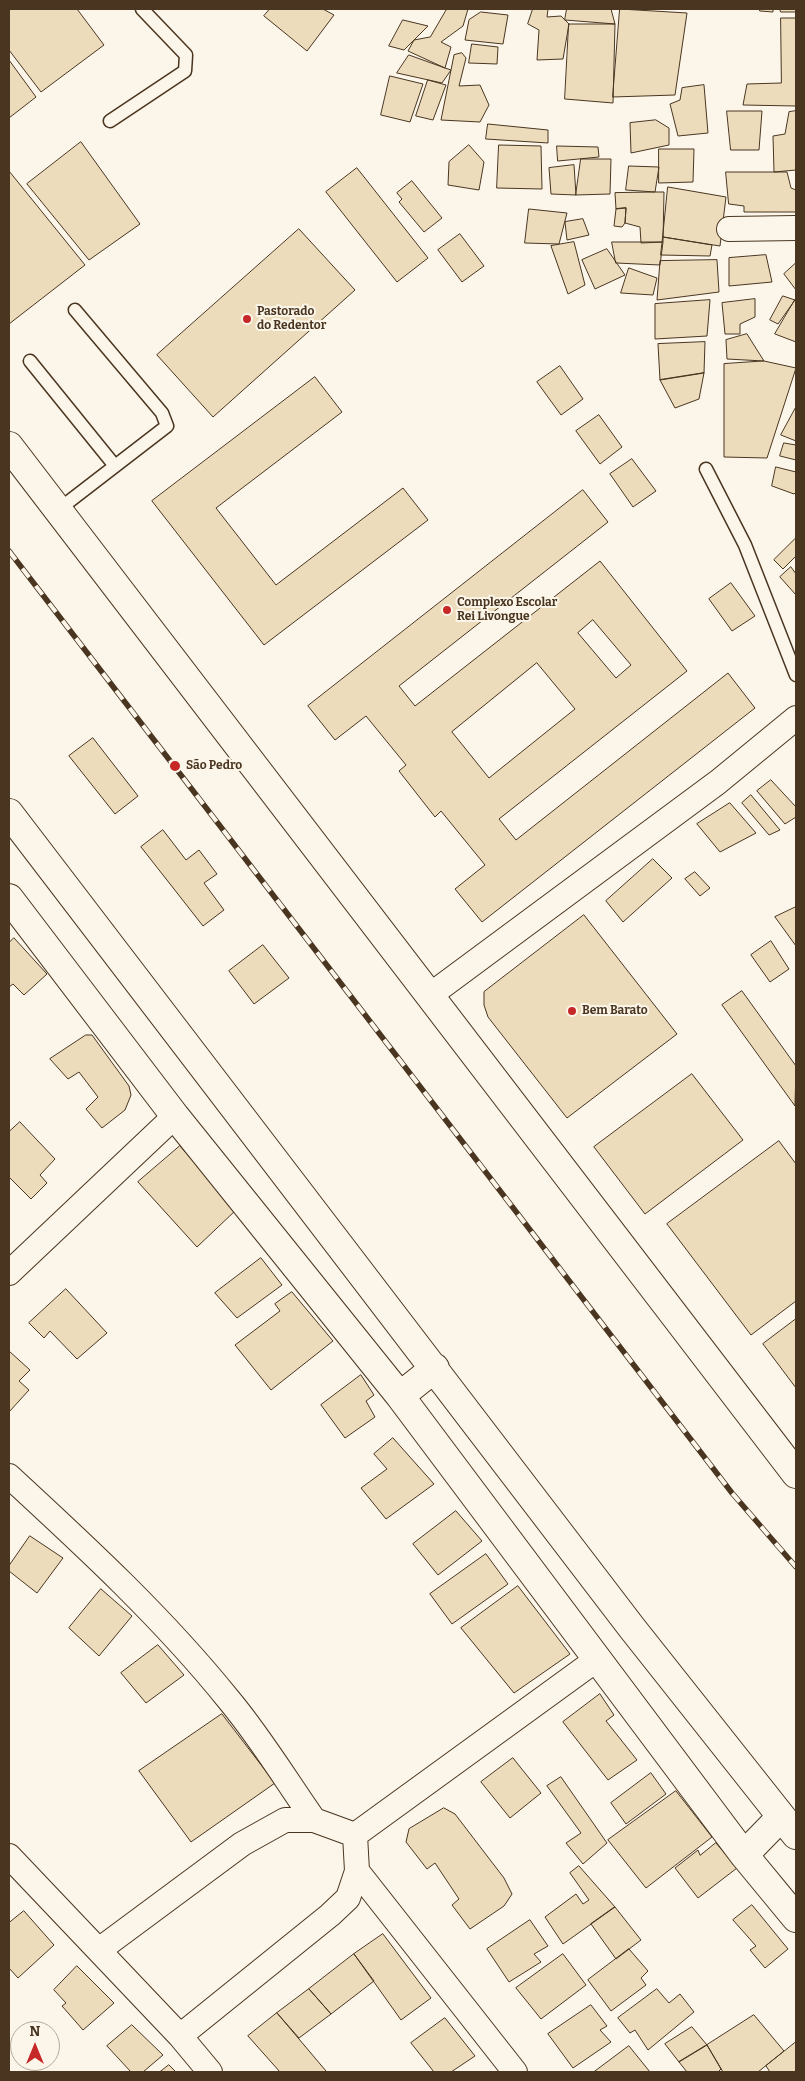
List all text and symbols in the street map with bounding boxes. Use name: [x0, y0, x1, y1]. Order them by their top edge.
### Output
place label: Pastorado do Redentor: [257, 305, 326, 333]
marker: Pastorado do Redentor: [241, 313, 253, 325]
place label: Complexo Escolar Rei Livongue: [457, 596, 557, 624]
marker: Complexo Escolar Rei Livongue: [441, 604, 453, 616]
marker: São Pedro: [168, 759, 182, 773]
place label: São Pedro: [186, 759, 242, 773]
place label: Bem Barato: [582, 1004, 648, 1018]
marker: Bem Barato: [566, 1005, 578, 1017]
north arrow: [10, 2021, 60, 2071]
text: N: [30, 2023, 40, 2040]

